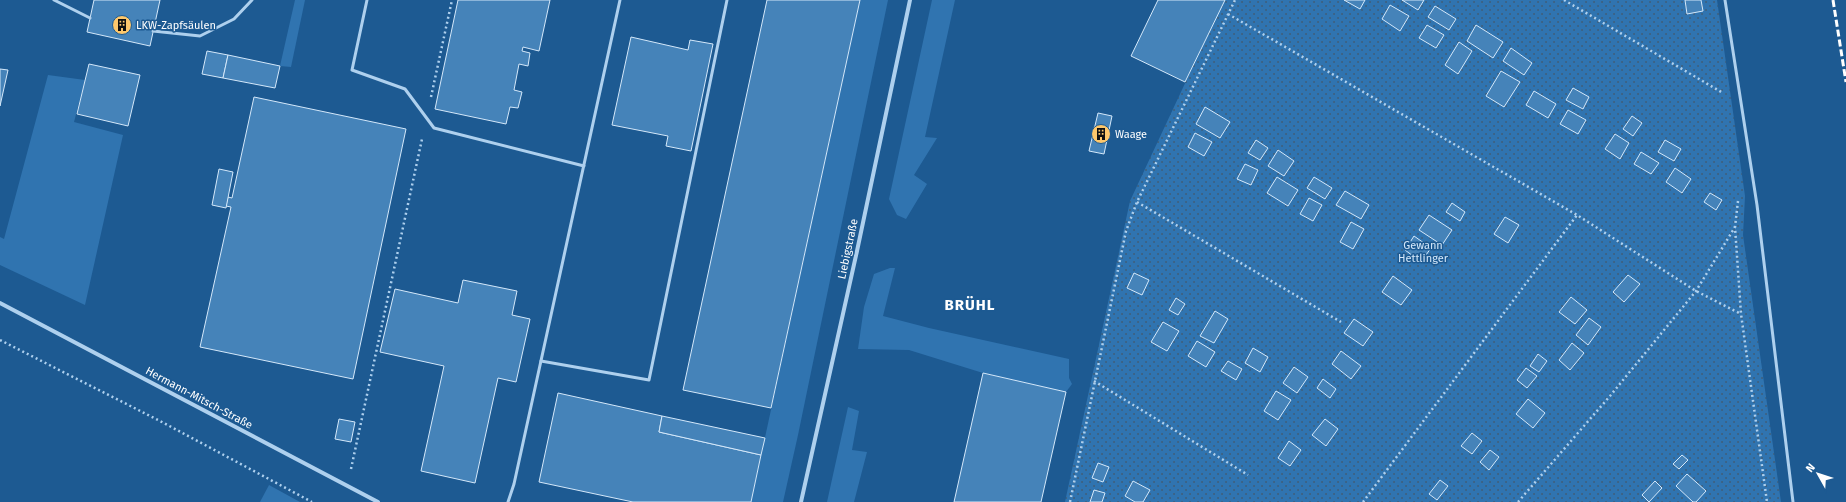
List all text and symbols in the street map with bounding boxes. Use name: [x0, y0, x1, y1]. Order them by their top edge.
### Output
building icon: LKW-Zapfsäulen: [111, 14, 133, 36]
place label: LKW-Zapfsäulen: [136, 19, 216, 32]
building icon: Waage: [1090, 123, 1112, 145]
place label: Waage: [1115, 128, 1147, 141]
street label: Liebigstraße: [835, 218, 861, 280]
park label: Gewann Hettlinger: [1398, 239, 1449, 265]
district label: BRÜHL: [945, 296, 995, 314]
street label: Hermann-Mitsch-Straße: [143, 364, 255, 432]
north arrow: [1798, 454, 1838, 494]
text: N: [1803, 461, 1818, 475]

